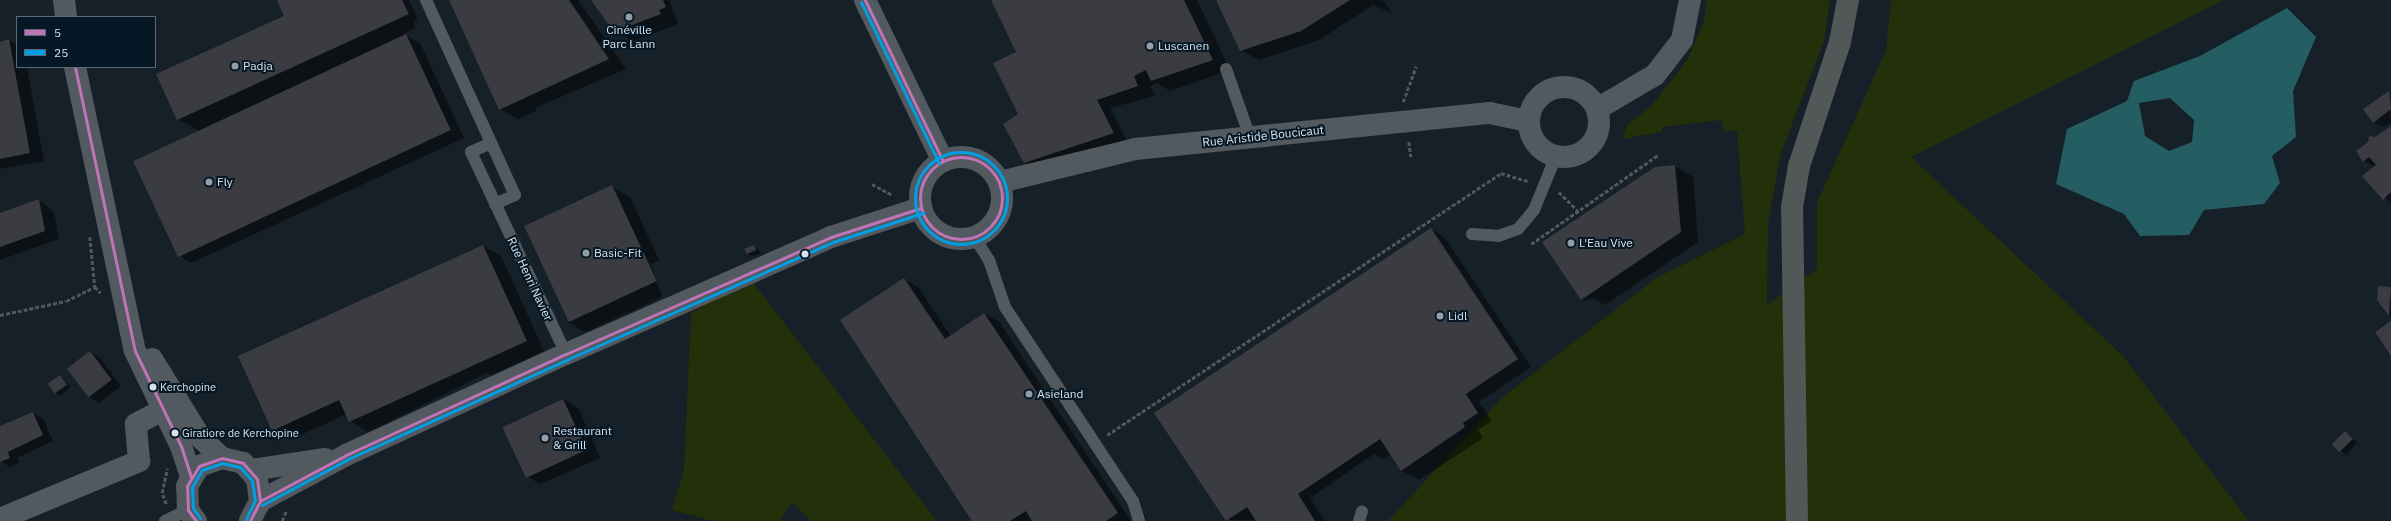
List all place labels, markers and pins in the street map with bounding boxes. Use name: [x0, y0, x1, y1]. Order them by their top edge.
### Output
marker: Cinéville Parc Lann: [624, 12, 634, 22]
place label: Cinéville Parc Lann: [603, 23, 655, 51]
place label: Luscanen: [1158, 39, 1209, 53]
marker: Luscanen: [1145, 41, 1155, 51]
place label: Padja: [243, 59, 273, 73]
marker: Padja: [230, 61, 240, 71]
place label: Fly: [217, 175, 233, 189]
marker: Fly: [204, 177, 214, 187]
place label: L'Eau Vive: [1579, 236, 1633, 250]
marker: L'Eau Vive: [1566, 238, 1576, 248]
place label: Basic-Fit: [594, 246, 642, 260]
marker: Basic-Fit: [581, 248, 591, 258]
unlabelled marker: [800, 249, 810, 259]
place label: Lidl: [1448, 309, 1467, 323]
marker: Lidl: [1435, 311, 1445, 321]
place label: Kerchopine: [160, 380, 216, 394]
marker: Kerchopine: [148, 382, 158, 392]
place label: Asieland: [1037, 387, 1084, 401]
marker: Asieland: [1024, 389, 1034, 399]
place label: Restaurant & Grill: [553, 424, 612, 452]
place label: Giratiore de Kerchopine: [182, 426, 299, 440]
marker: Giratiore de Kerchopine: [170, 428, 180, 438]
marker: Restaurant & Grill: [540, 433, 550, 443]

